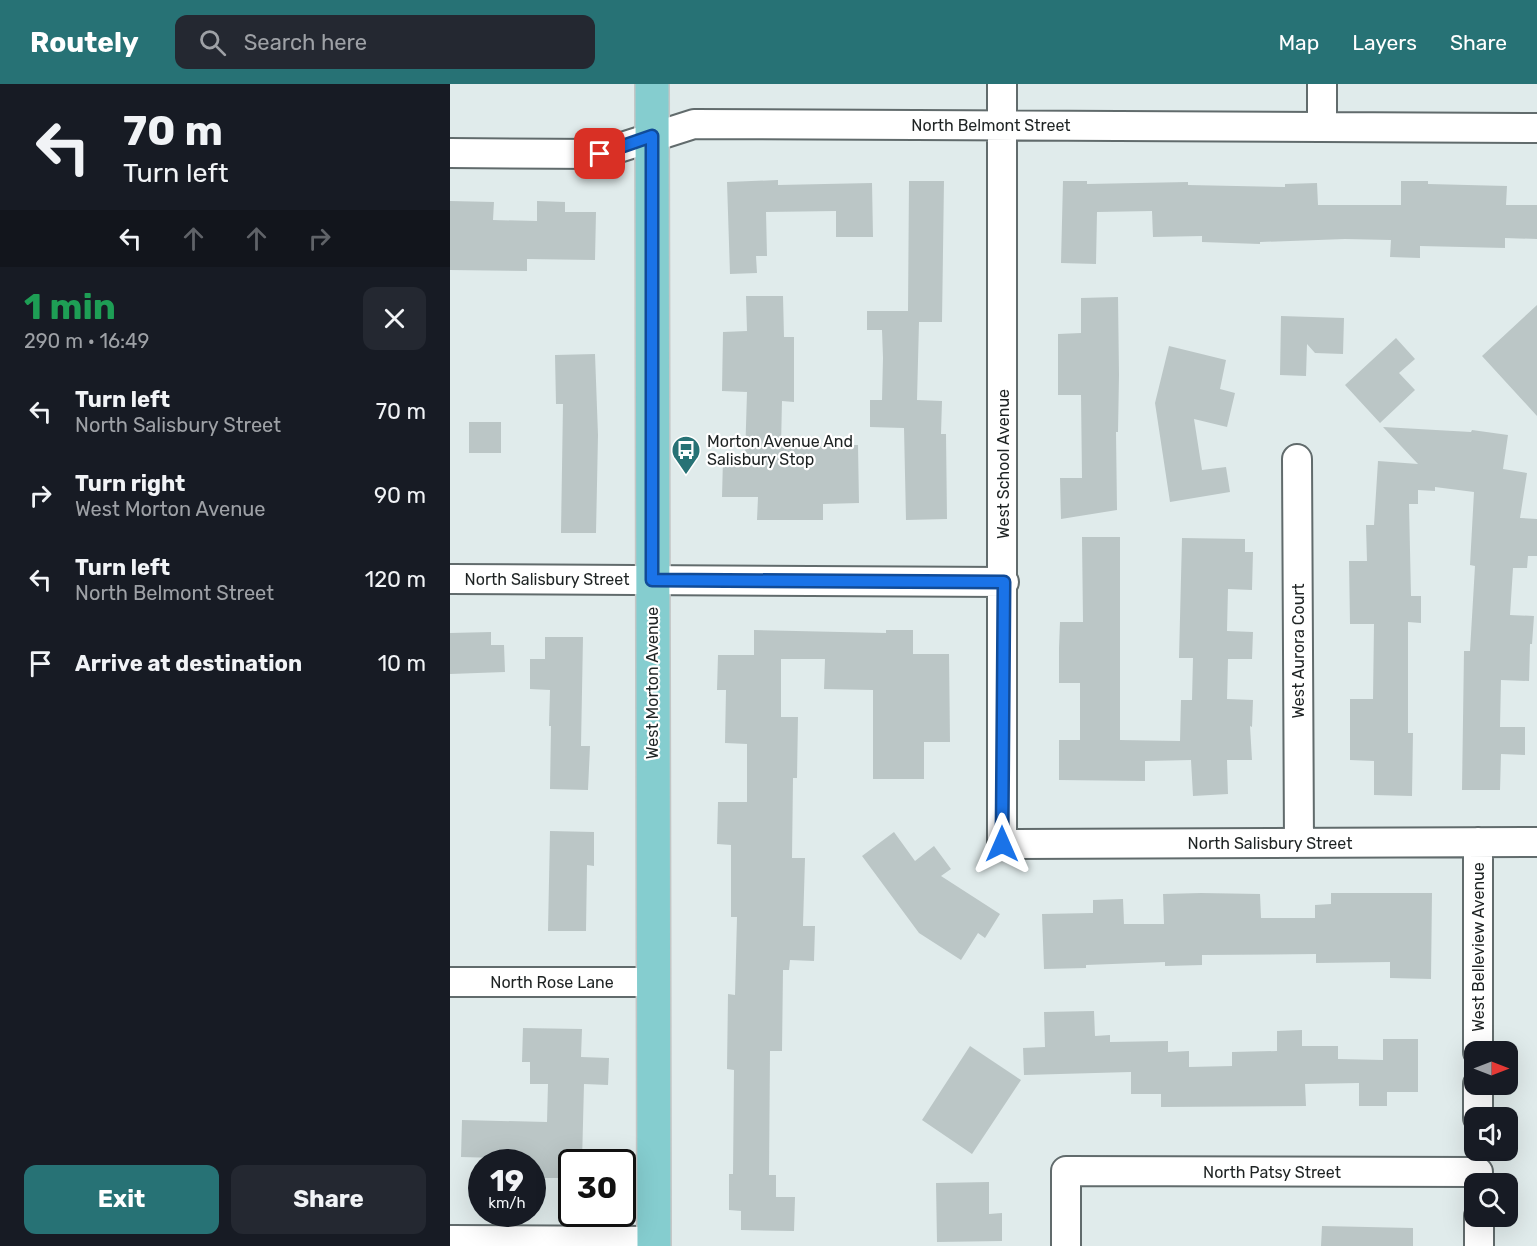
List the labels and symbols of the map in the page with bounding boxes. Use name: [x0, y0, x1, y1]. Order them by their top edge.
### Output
street label: North Belmont Street: [911, 116, 1071, 135]
pin: [574, 128, 625, 179]
street label: West School Avenue: [994, 389, 1013, 539]
place label: Morton Avenue And Salisbury Stop: [707, 432, 853, 469]
bus stop icon: Morton Avenue And Salisbury Stop: [670, 434, 702, 476]
street label: North Salisbury Street: [465, 570, 629, 589]
street label: West Aurora Court: [1289, 583, 1308, 719]
street label: West Morton Avenue: [643, 607, 662, 759]
position arrow: [970, 812, 1034, 876]
street label: North Salisbury Street: [1188, 834, 1352, 853]
street label: West Belleview Avenue: [1469, 862, 1488, 1032]
street label: North Rose Lane: [490, 973, 614, 992]
north arrow: [1464, 1041, 1518, 1095]
speed limit sign: 30: [558, 1149, 636, 1227]
street label: North Patsy Street: [1203, 1163, 1341, 1182]

